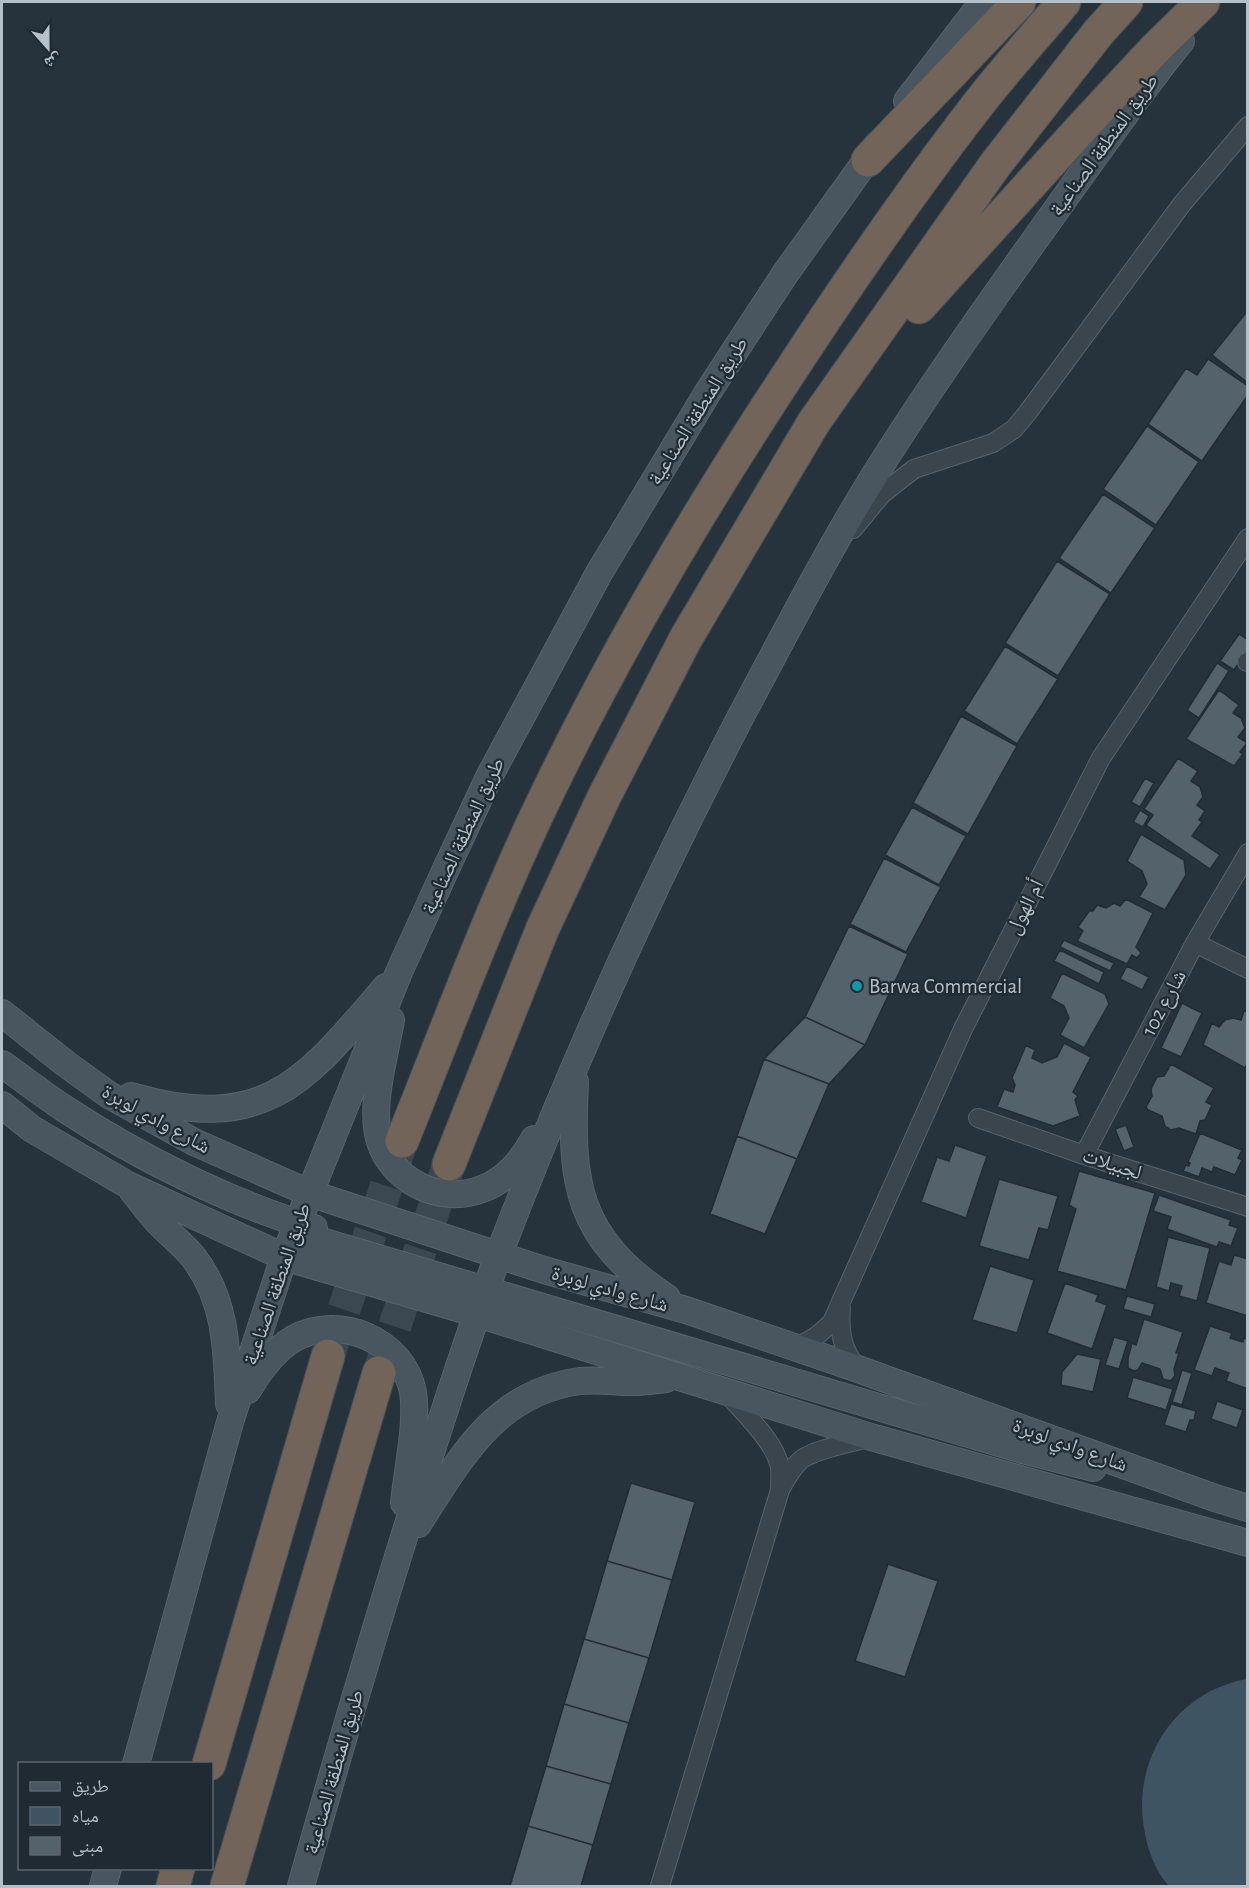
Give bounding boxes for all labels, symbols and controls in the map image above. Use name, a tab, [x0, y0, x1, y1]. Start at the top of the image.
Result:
north arrow	[18, 18, 78, 78]
text: ش	[42, 50, 64, 72]
street label: طريق المنطقة الصناعية	[1046, 70, 1164, 221]
street label: طريق المنطقة الصناعية	[644, 333, 754, 490]
street label: طريق المنطقة الصناعية	[418, 755, 510, 918]
street label: أم الهول	[1000, 875, 1050, 939]
street label: شارع 102	[1138, 967, 1192, 1040]
place label: Barwa Commercial	[869, 976, 1022, 997]
marker: Barwa Commercial	[850, 979, 864, 993]
street label: شارع وادي لوبرة	[96, 1081, 214, 1162]
street label: لجبيلات	[1079, 1145, 1144, 1184]
street label: طريق المنطقة الصناعية	[239, 1200, 316, 1368]
street label: شارع وادي لوبرة	[548, 1262, 671, 1321]
street label: شارع وادي لوبرة	[1008, 1415, 1130, 1480]
street label: طريق المنطقة الصناعية	[300, 1687, 369, 1857]
legend	[18, 1762, 213, 1870]
text: طريق	[72, 1778, 109, 1797]
text: مياه	[72, 1808, 99, 1826]
text: مبنى	[72, 1838, 103, 1857]

